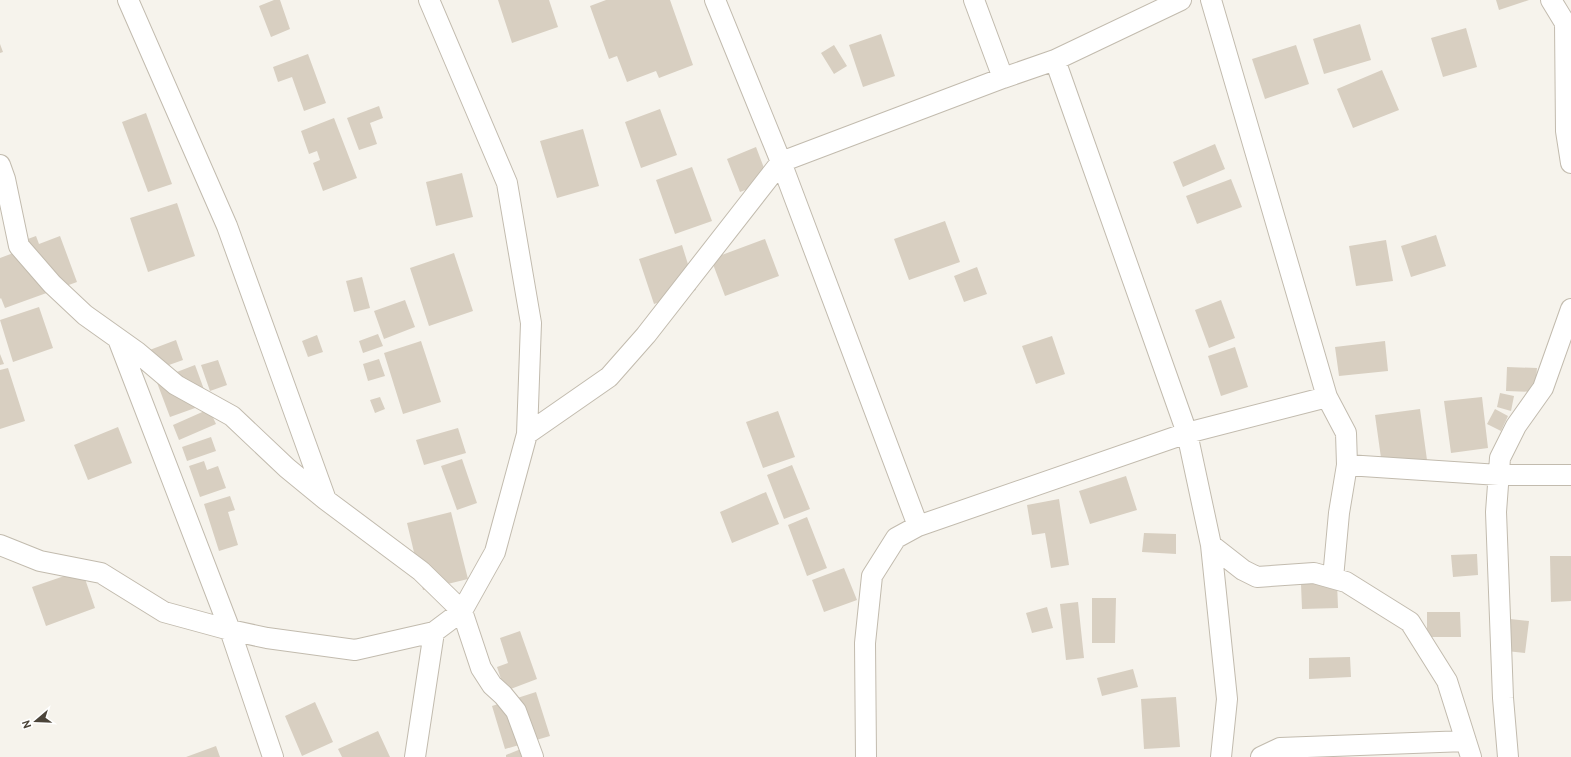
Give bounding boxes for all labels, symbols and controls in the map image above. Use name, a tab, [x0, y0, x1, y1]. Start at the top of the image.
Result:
north arrow	[16, 701, 56, 741]
text: N	[20, 718, 35, 730]

